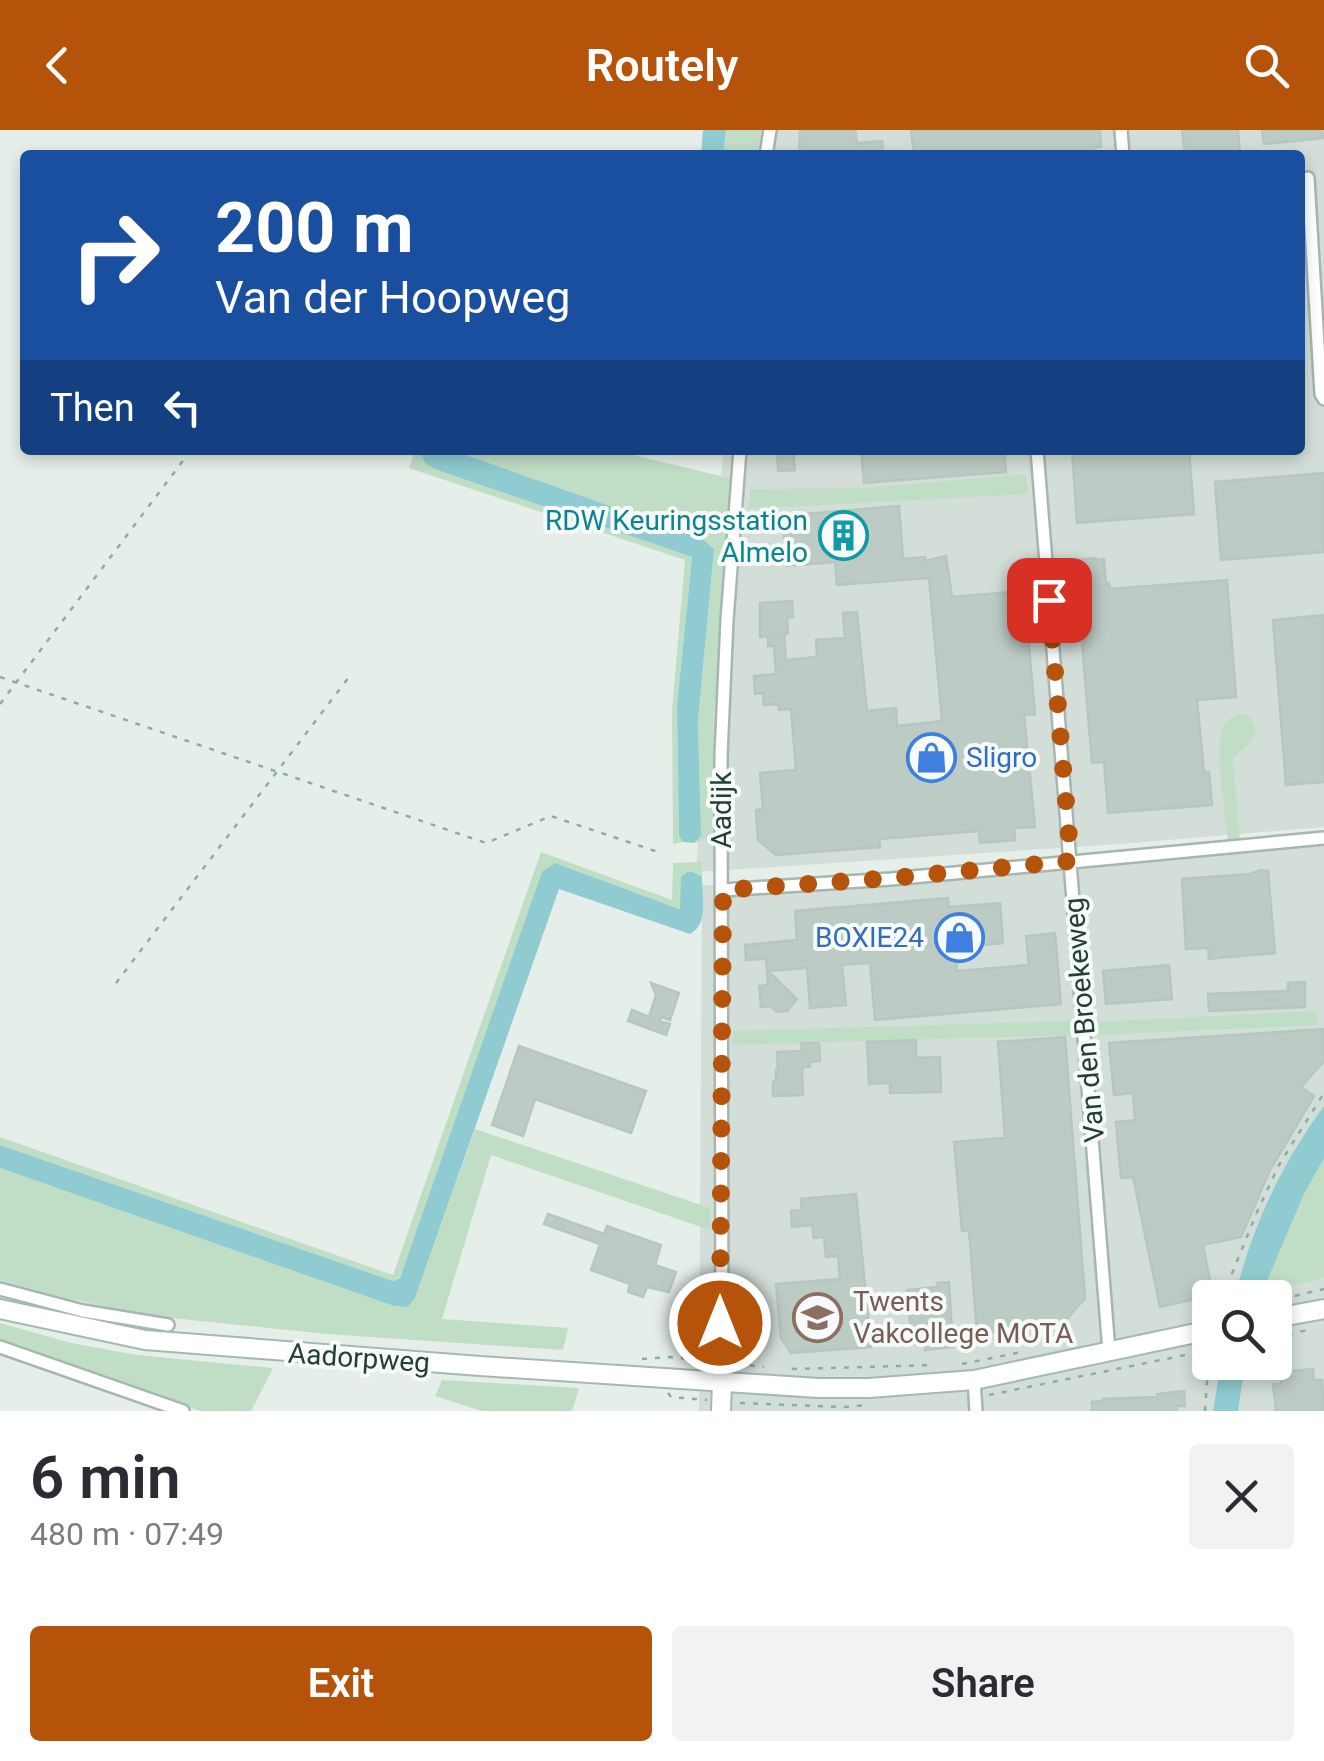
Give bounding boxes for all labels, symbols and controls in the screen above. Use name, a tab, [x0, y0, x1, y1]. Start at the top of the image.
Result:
icon: back	[30, 38, 85, 93]
icon: search	[1239, 38, 1294, 93]
text: Routely	[586, 39, 738, 92]
text: 200 m	[215, 187, 414, 269]
icon: right	[50, 190, 180, 320]
text: Van der Hoopweg	[215, 271, 570, 324]
icon: left	[155, 380, 210, 435]
text: Then	[50, 386, 135, 430]
place label: RDW Keuringsstation Almelo	[545, 504, 808, 569]
building icon: RDW Keuringsstation Almelo	[817, 510, 869, 562]
pin	[1007, 558, 1092, 643]
icon: arrive	[1022, 573, 1077, 628]
shop icon: Sligro	[905, 731, 957, 783]
place label: Sligro	[966, 741, 1037, 774]
street label: Aadijk	[705, 771, 738, 849]
street label: Van den Broekeweg	[1057, 896, 1111, 1144]
shop icon: BOXIE24	[933, 911, 985, 963]
place label: BOXIE24	[815, 921, 924, 954]
position arrow	[668, 1271, 772, 1375]
map controls	[1192, 1280, 1292, 1380]
button: search	[1192, 1280, 1292, 1380]
place label: Twents Vakcollege MOTA	[853, 1285, 1073, 1350]
school or university icon: Twents Vakcollege MOTA	[792, 1291, 844, 1343]
street label: Aadorpweg	[287, 1337, 431, 1379]
text: 6 min	[30, 1442, 180, 1513]
button: close	[1189, 1444, 1294, 1549]
text: 480 m · 07:49	[30, 1515, 224, 1553]
button: Exit	[30, 1626, 652, 1741]
button: Share	[672, 1626, 1294, 1741]

